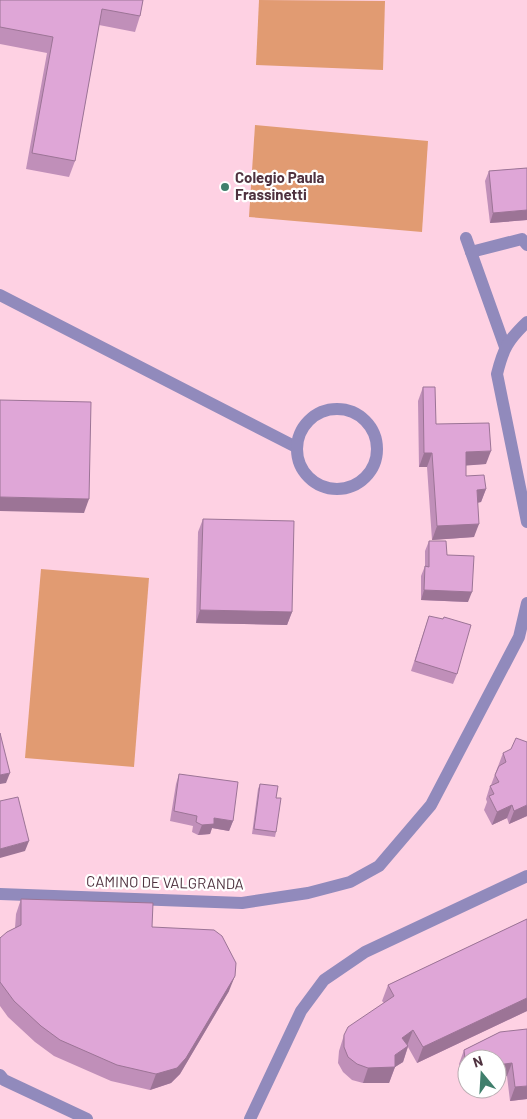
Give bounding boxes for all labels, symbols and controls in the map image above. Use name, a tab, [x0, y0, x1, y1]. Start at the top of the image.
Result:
place label: Colegio Paula Frassinetti	[235, 168, 324, 203]
marker: Colegio Paula Frassinetti	[219, 181, 231, 193]
street label: CAMINO DE VALGRANDA	[86, 872, 244, 892]
north arrow	[457, 1049, 507, 1099]
text: N	[471, 1052, 485, 1071]

